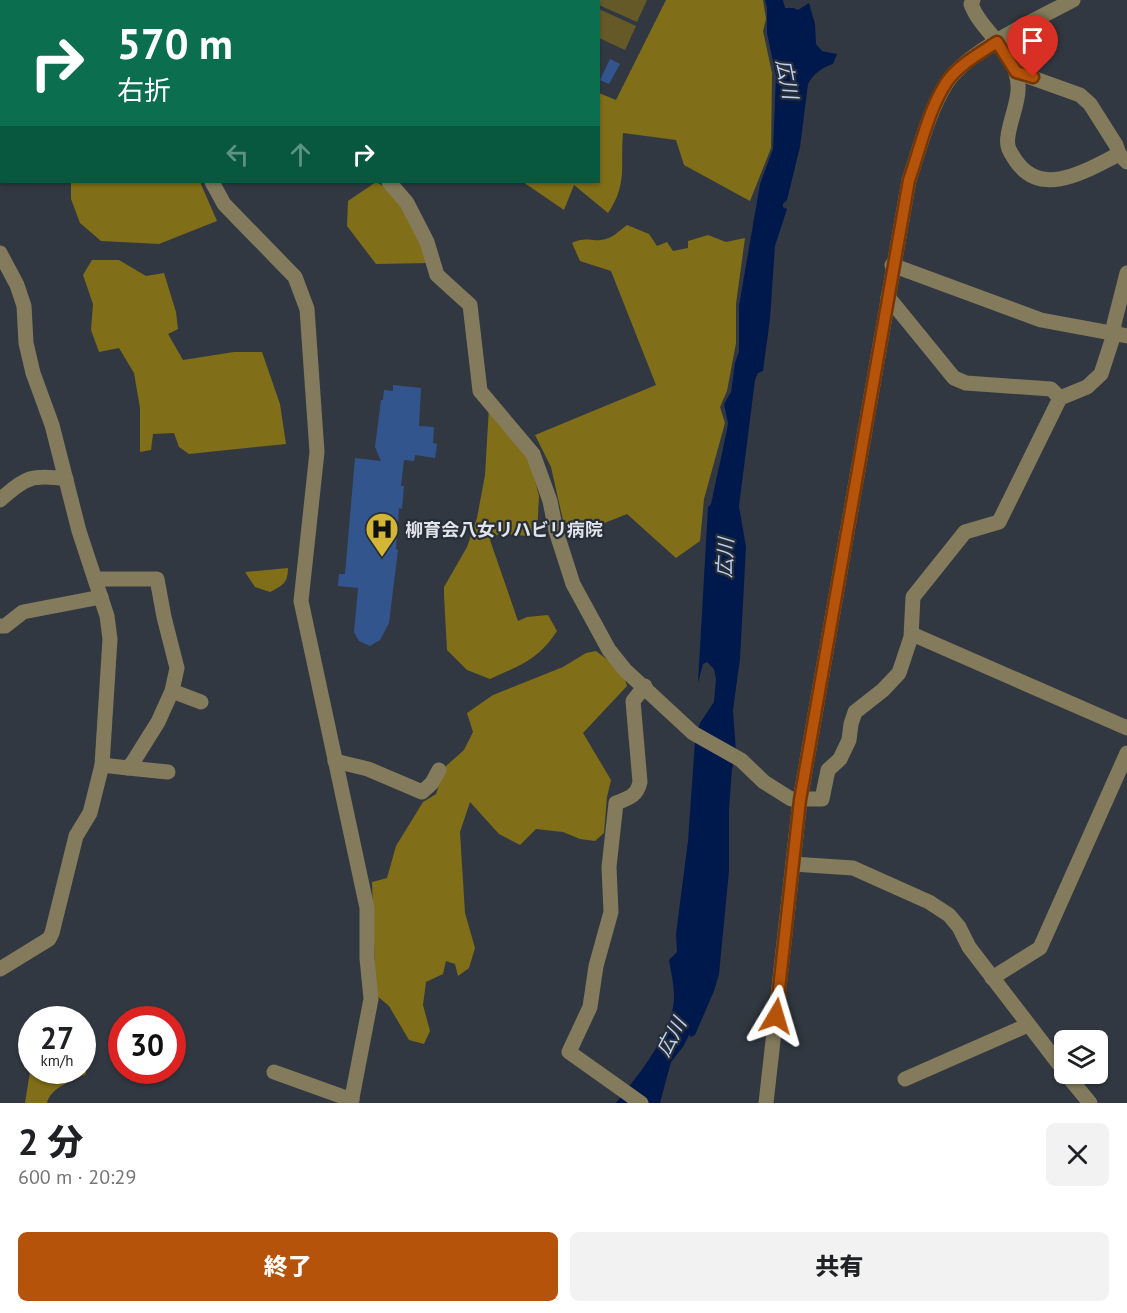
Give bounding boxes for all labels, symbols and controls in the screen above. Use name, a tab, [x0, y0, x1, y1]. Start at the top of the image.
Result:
pin	[1007, 15, 1058, 77]
text: 570 m	[117, 16, 233, 71]
icon: right	[18, 24, 96, 102]
icon: arrive	[1016, 24, 1049, 57]
water label: 広川	[770, 57, 804, 103]
text: 右折	[117, 73, 171, 107]
icon: left	[221, 138, 254, 171]
icon: ahead	[284, 138, 317, 171]
icon: right	[347, 138, 380, 171]
hospital icon: 柳育会八女リハビリ病院	[364, 511, 400, 558]
place label: 柳育会八女リハビリ病院	[405, 518, 603, 541]
water label: 広川	[711, 535, 739, 579]
position arrow	[744, 984, 808, 1048]
speed limit sign: 30	[108, 1006, 186, 1084]
water label: 広川	[650, 1011, 693, 1061]
text: 27	[40, 1018, 74, 1057]
map controls	[1054, 1030, 1108, 1084]
button: layers	[1054, 1030, 1108, 1084]
text: km/h	[41, 1051, 73, 1070]
text: 2 分	[18, 1118, 84, 1165]
button: close	[1046, 1123, 1109, 1186]
text: 600 m · 20:29	[18, 1164, 136, 1190]
button: 終了	[18, 1232, 558, 1301]
button: 共有	[570, 1232, 1109, 1301]

